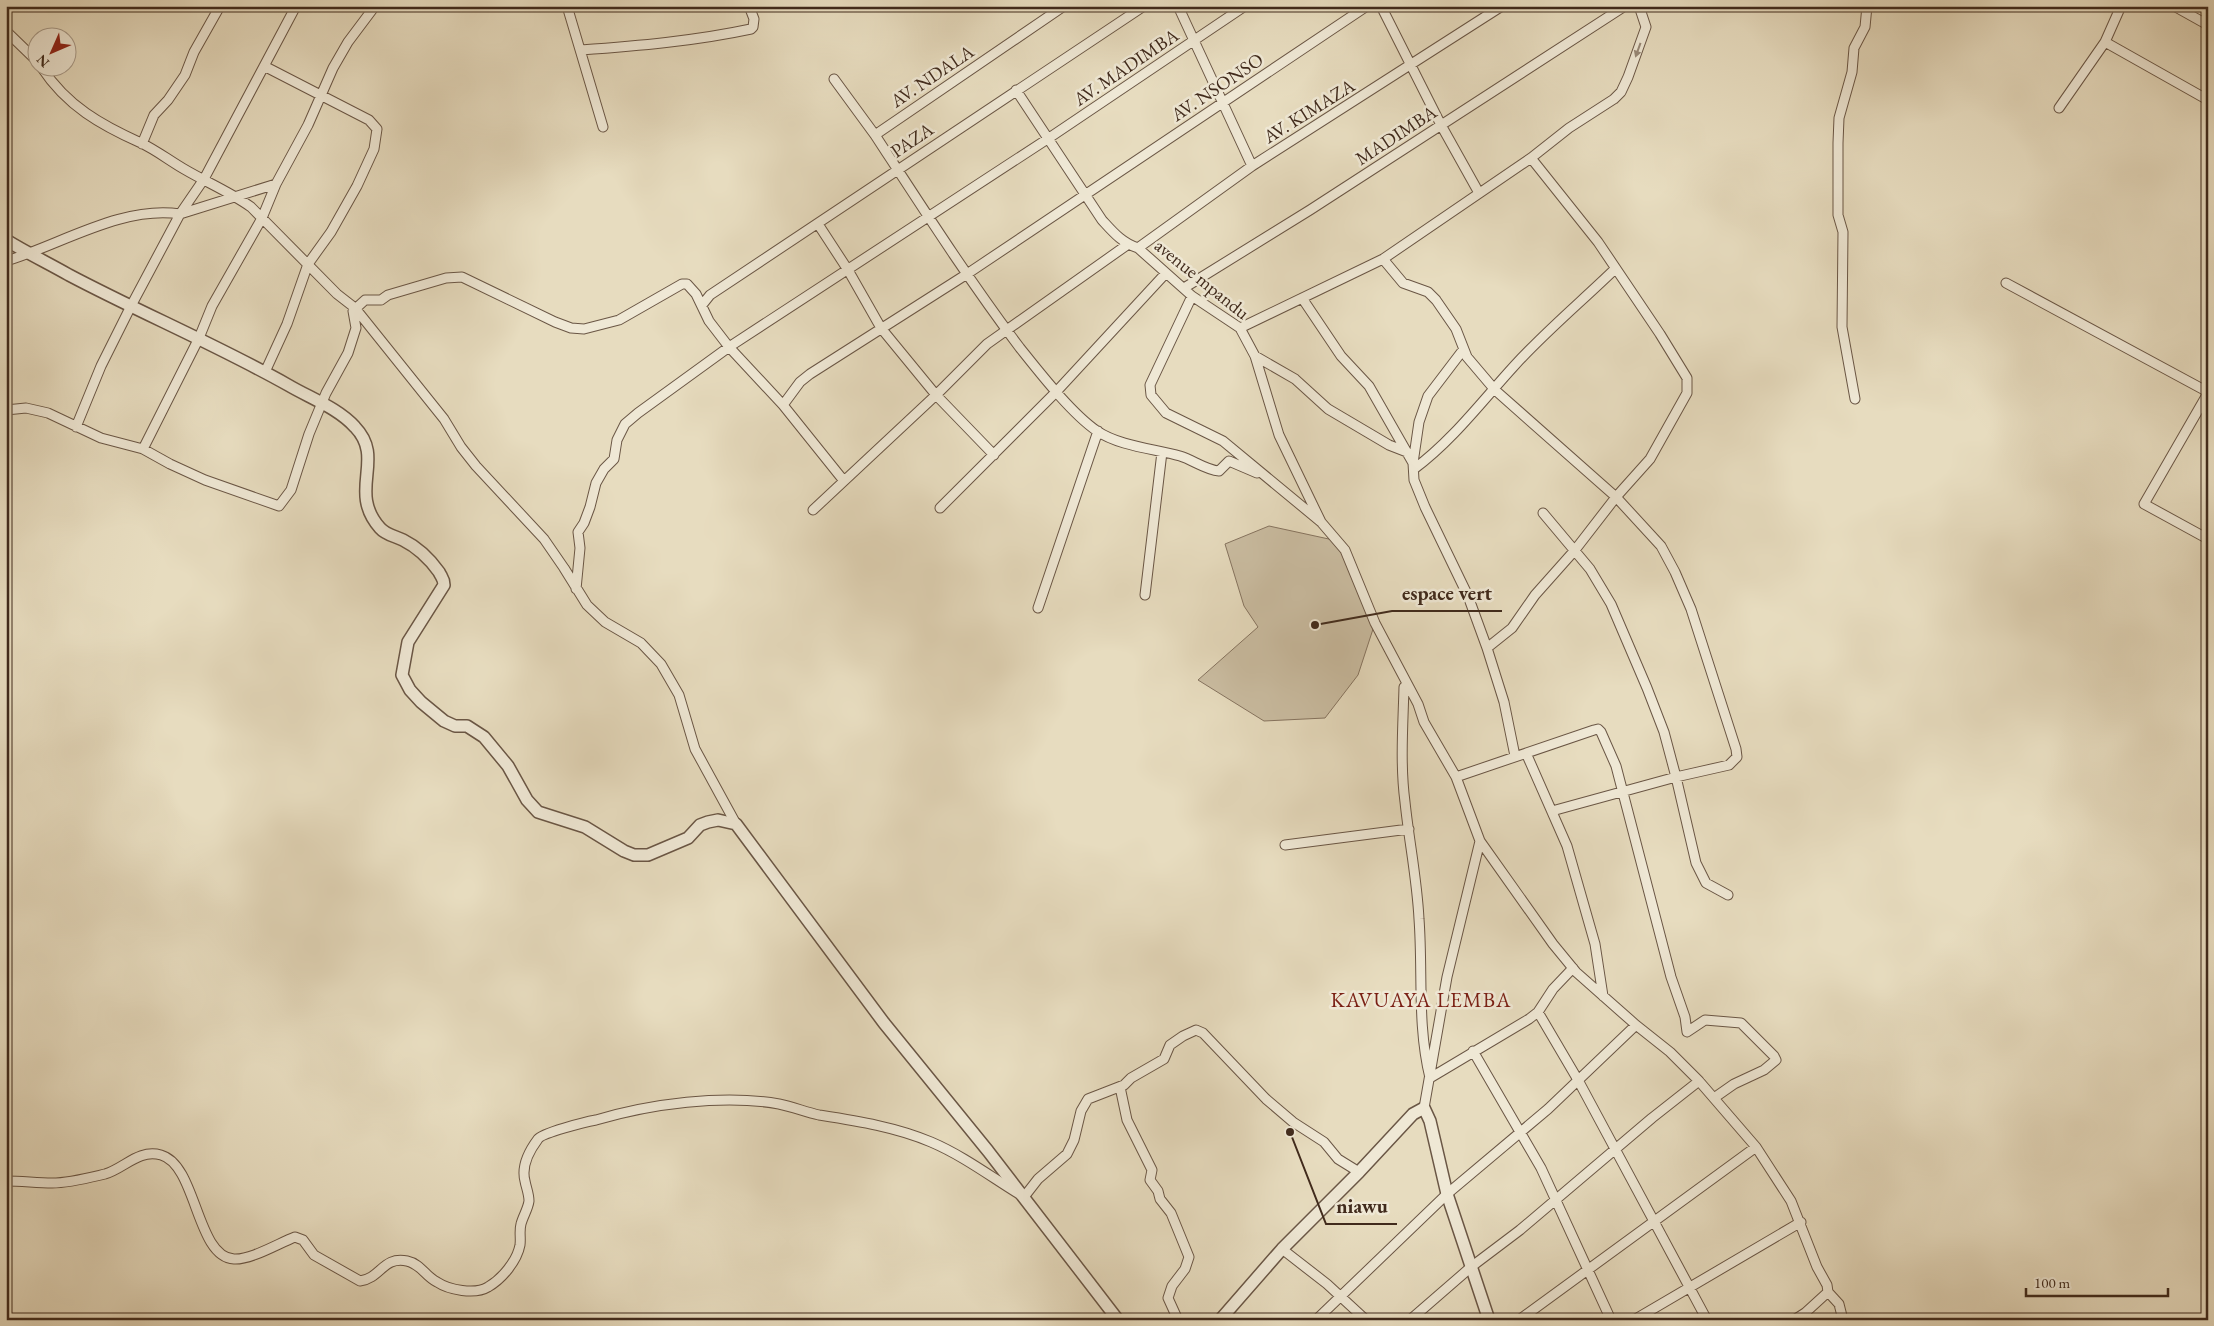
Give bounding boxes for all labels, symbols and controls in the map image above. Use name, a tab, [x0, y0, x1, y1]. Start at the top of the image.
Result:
street label: AV. MADIMBA	[1068, 22, 1184, 112]
north arrow	[28, 28, 78, 78]
street label: AV. NDALA	[884, 38, 979, 114]
one-way arrow	[1634, 42, 1642, 57]
street label: AV. NSONSO	[1165, 47, 1268, 128]
text: N	[32, 50, 53, 72]
street label: AV. KIMAZA	[1258, 72, 1360, 150]
street label: MADIMBA	[1350, 99, 1442, 171]
street label: PAZA	[886, 116, 939, 163]
street label: avenue mpandu	[1149, 233, 1255, 325]
callout: espace vert	[1392, 576, 1502, 611]
text: espace vert	[1402, 580, 1492, 606]
district label: KAVUAYA LEMBA	[1330, 986, 1512, 1013]
callout: niawu	[1326, 1189, 1397, 1224]
text: niawu	[1336, 1193, 1388, 1219]
scale bar	[2026, 1266, 2169, 1298]
text: 100 m	[2034, 1273, 2071, 1292]

